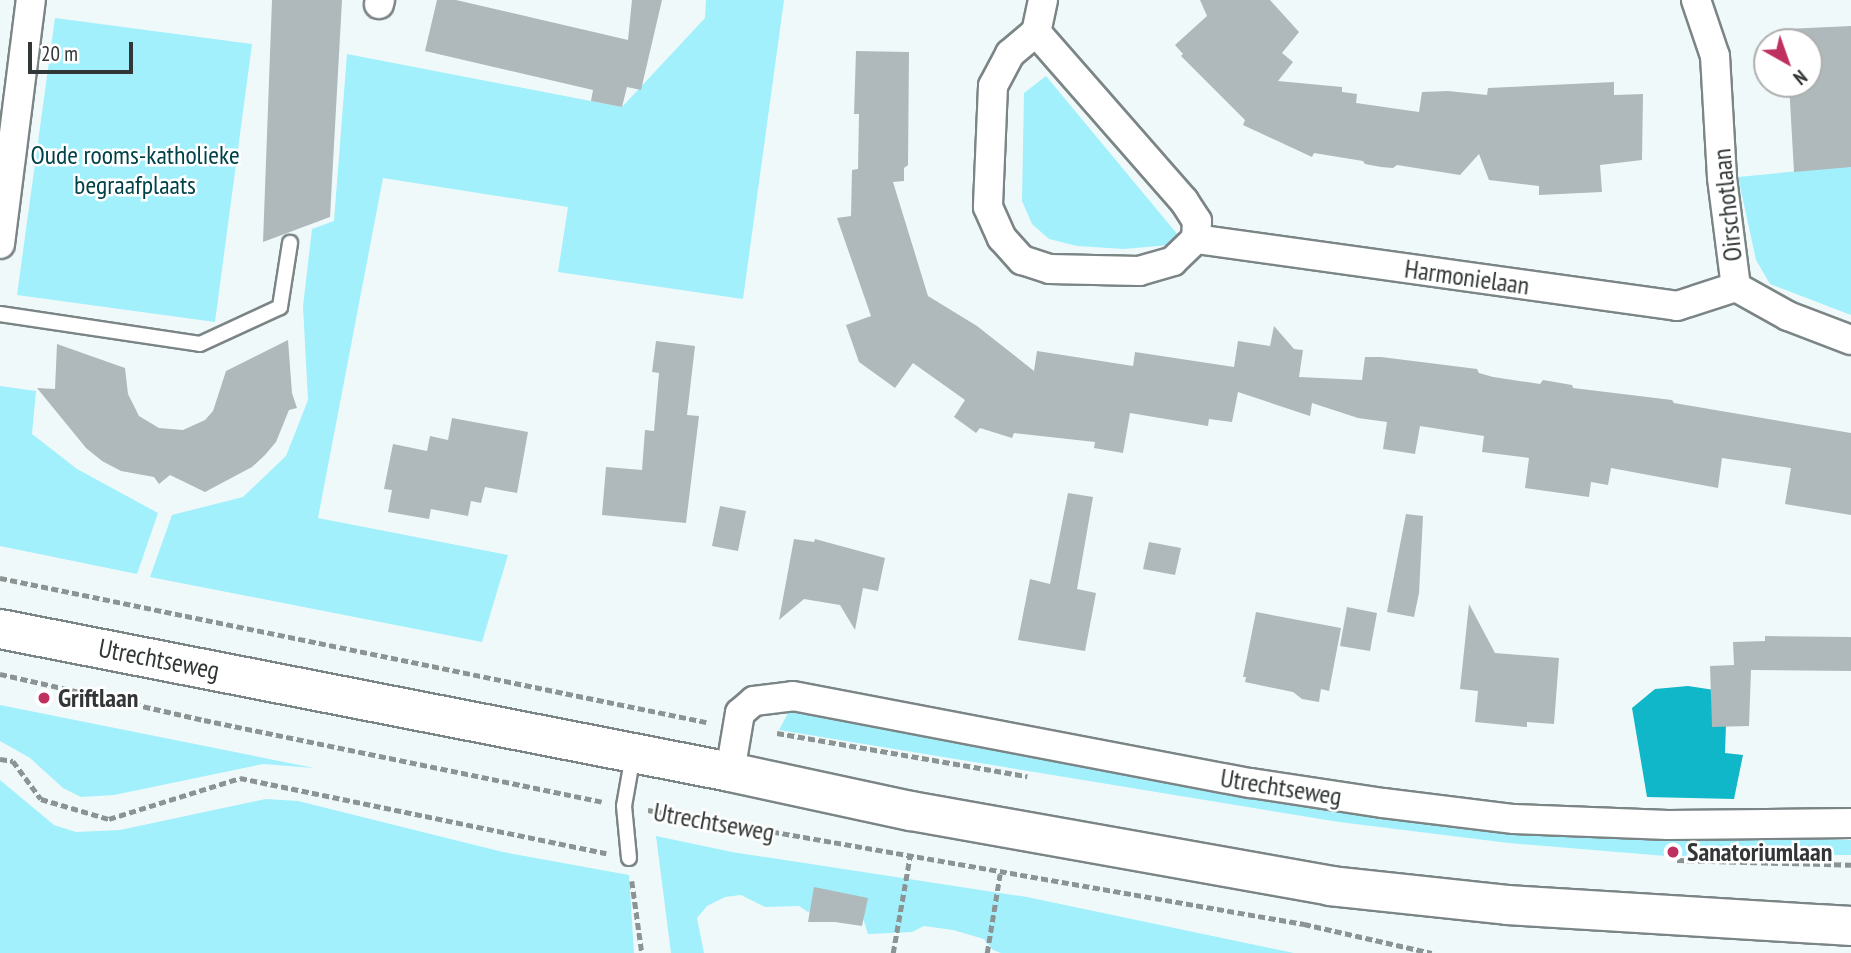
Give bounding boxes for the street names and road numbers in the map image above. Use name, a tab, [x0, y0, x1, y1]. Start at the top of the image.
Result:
street label: Oirschotlaan	[1706, 147, 1748, 263]
street label: Harmonielaan	[1403, 253, 1531, 301]
street label: Utrechtseweg	[96, 632, 222, 686]
street label: Utrechtseweg	[1218, 762, 1344, 812]
street label: Utrechtseweg	[651, 796, 777, 848]

